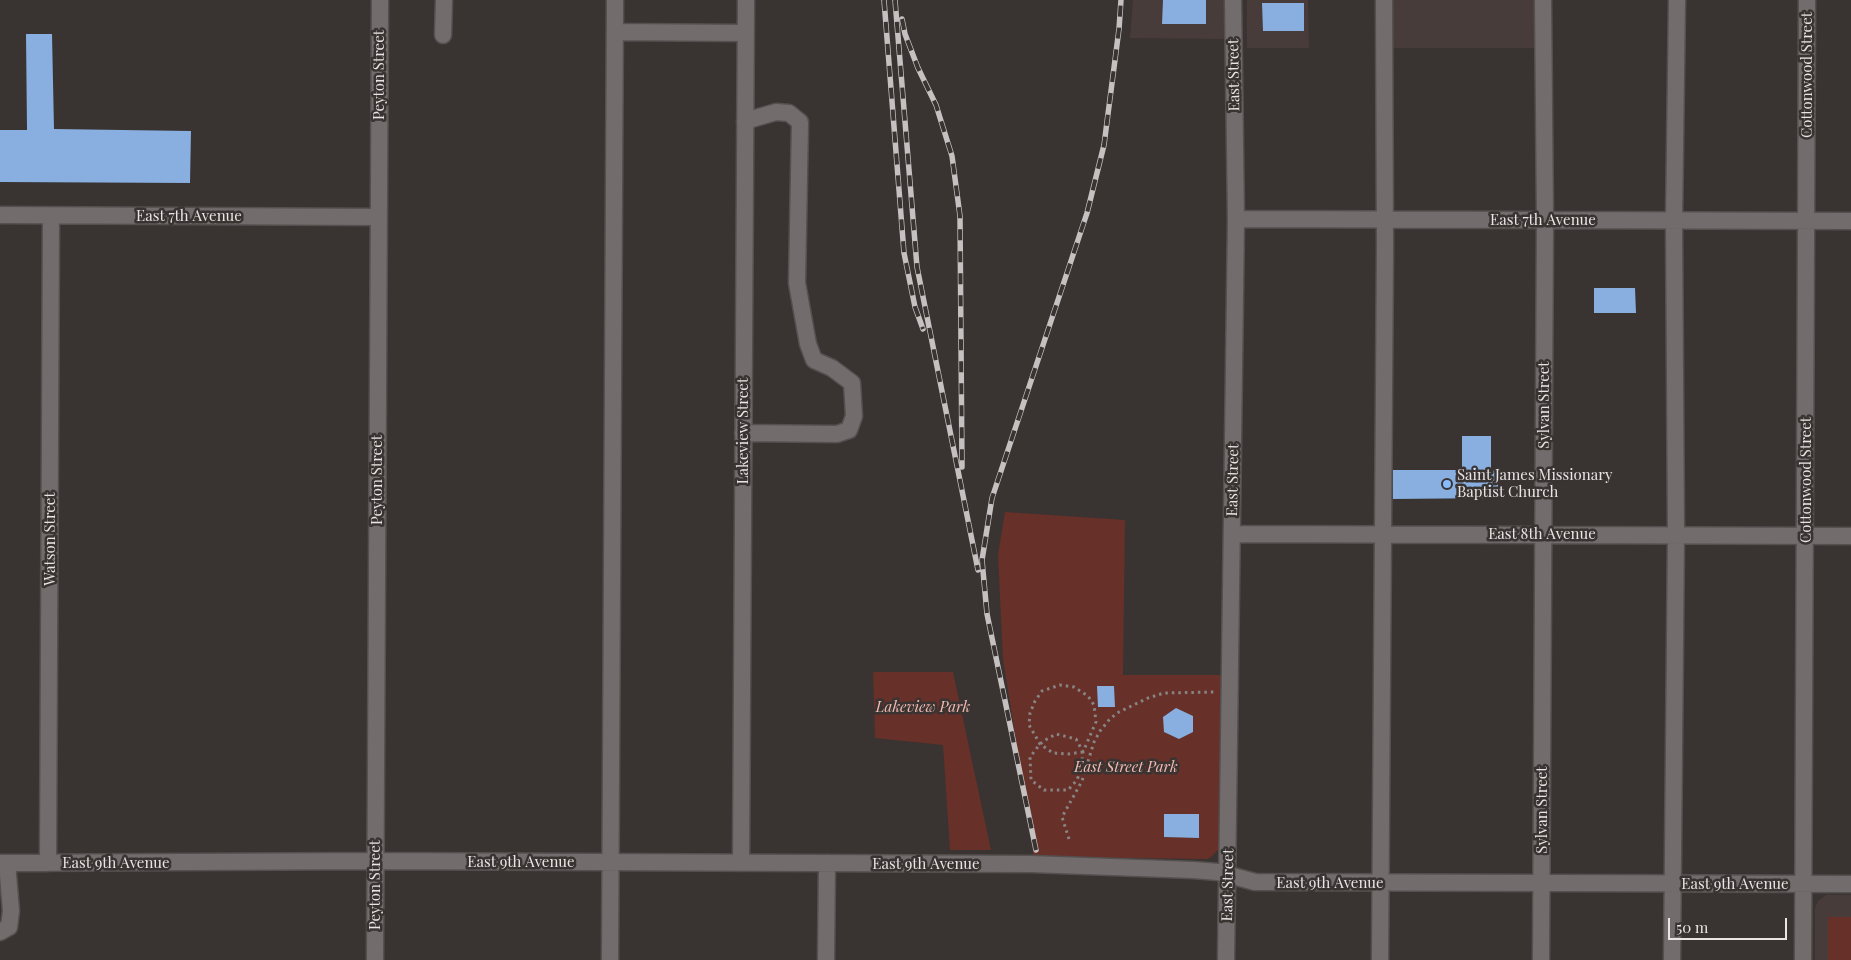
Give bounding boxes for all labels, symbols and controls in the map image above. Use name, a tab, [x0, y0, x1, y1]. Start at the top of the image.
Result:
street label: Cottonwood Street	[1798, 12, 1816, 138]
street label: Peyton Street	[370, 30, 388, 120]
street label: East Street	[1224, 39, 1244, 111]
street label: East 7th Avenue	[136, 207, 242, 225]
street label: East 7th Avenue	[1490, 211, 1596, 229]
street label: Sylvan Street	[1535, 361, 1553, 449]
street label: Lakeview Street	[734, 378, 752, 484]
street label: Cottonwood Street	[1797, 417, 1815, 543]
street label: Peyton Street	[368, 435, 386, 525]
street label: East Street	[1223, 444, 1243, 516]
place label: Saint James Missionary Baptist Church	[1457, 466, 1612, 501]
marker: Saint James Missionary Baptist Church	[1441, 478, 1453, 490]
street label: Watson Street	[41, 492, 59, 586]
street label: East 8th Avenue	[1488, 525, 1596, 543]
park label: Lakeview Park	[876, 698, 970, 716]
park label: East Street Park	[1074, 758, 1178, 776]
street label: Sylvan Street	[1533, 766, 1551, 854]
street label: Peyton Street	[366, 840, 384, 930]
street label: East Street	[1218, 849, 1238, 921]
street label: East 9th Avenue	[467, 853, 575, 871]
street label: East 9th Avenue	[62, 854, 170, 872]
street label: East 9th Avenue	[872, 855, 980, 873]
street label: East 9th Avenue	[1276, 874, 1384, 892]
street label: East 9th Avenue	[1681, 875, 1789, 893]
scale bar	[1671, 908, 1790, 940]
text: 50 m	[1676, 917, 1708, 937]

